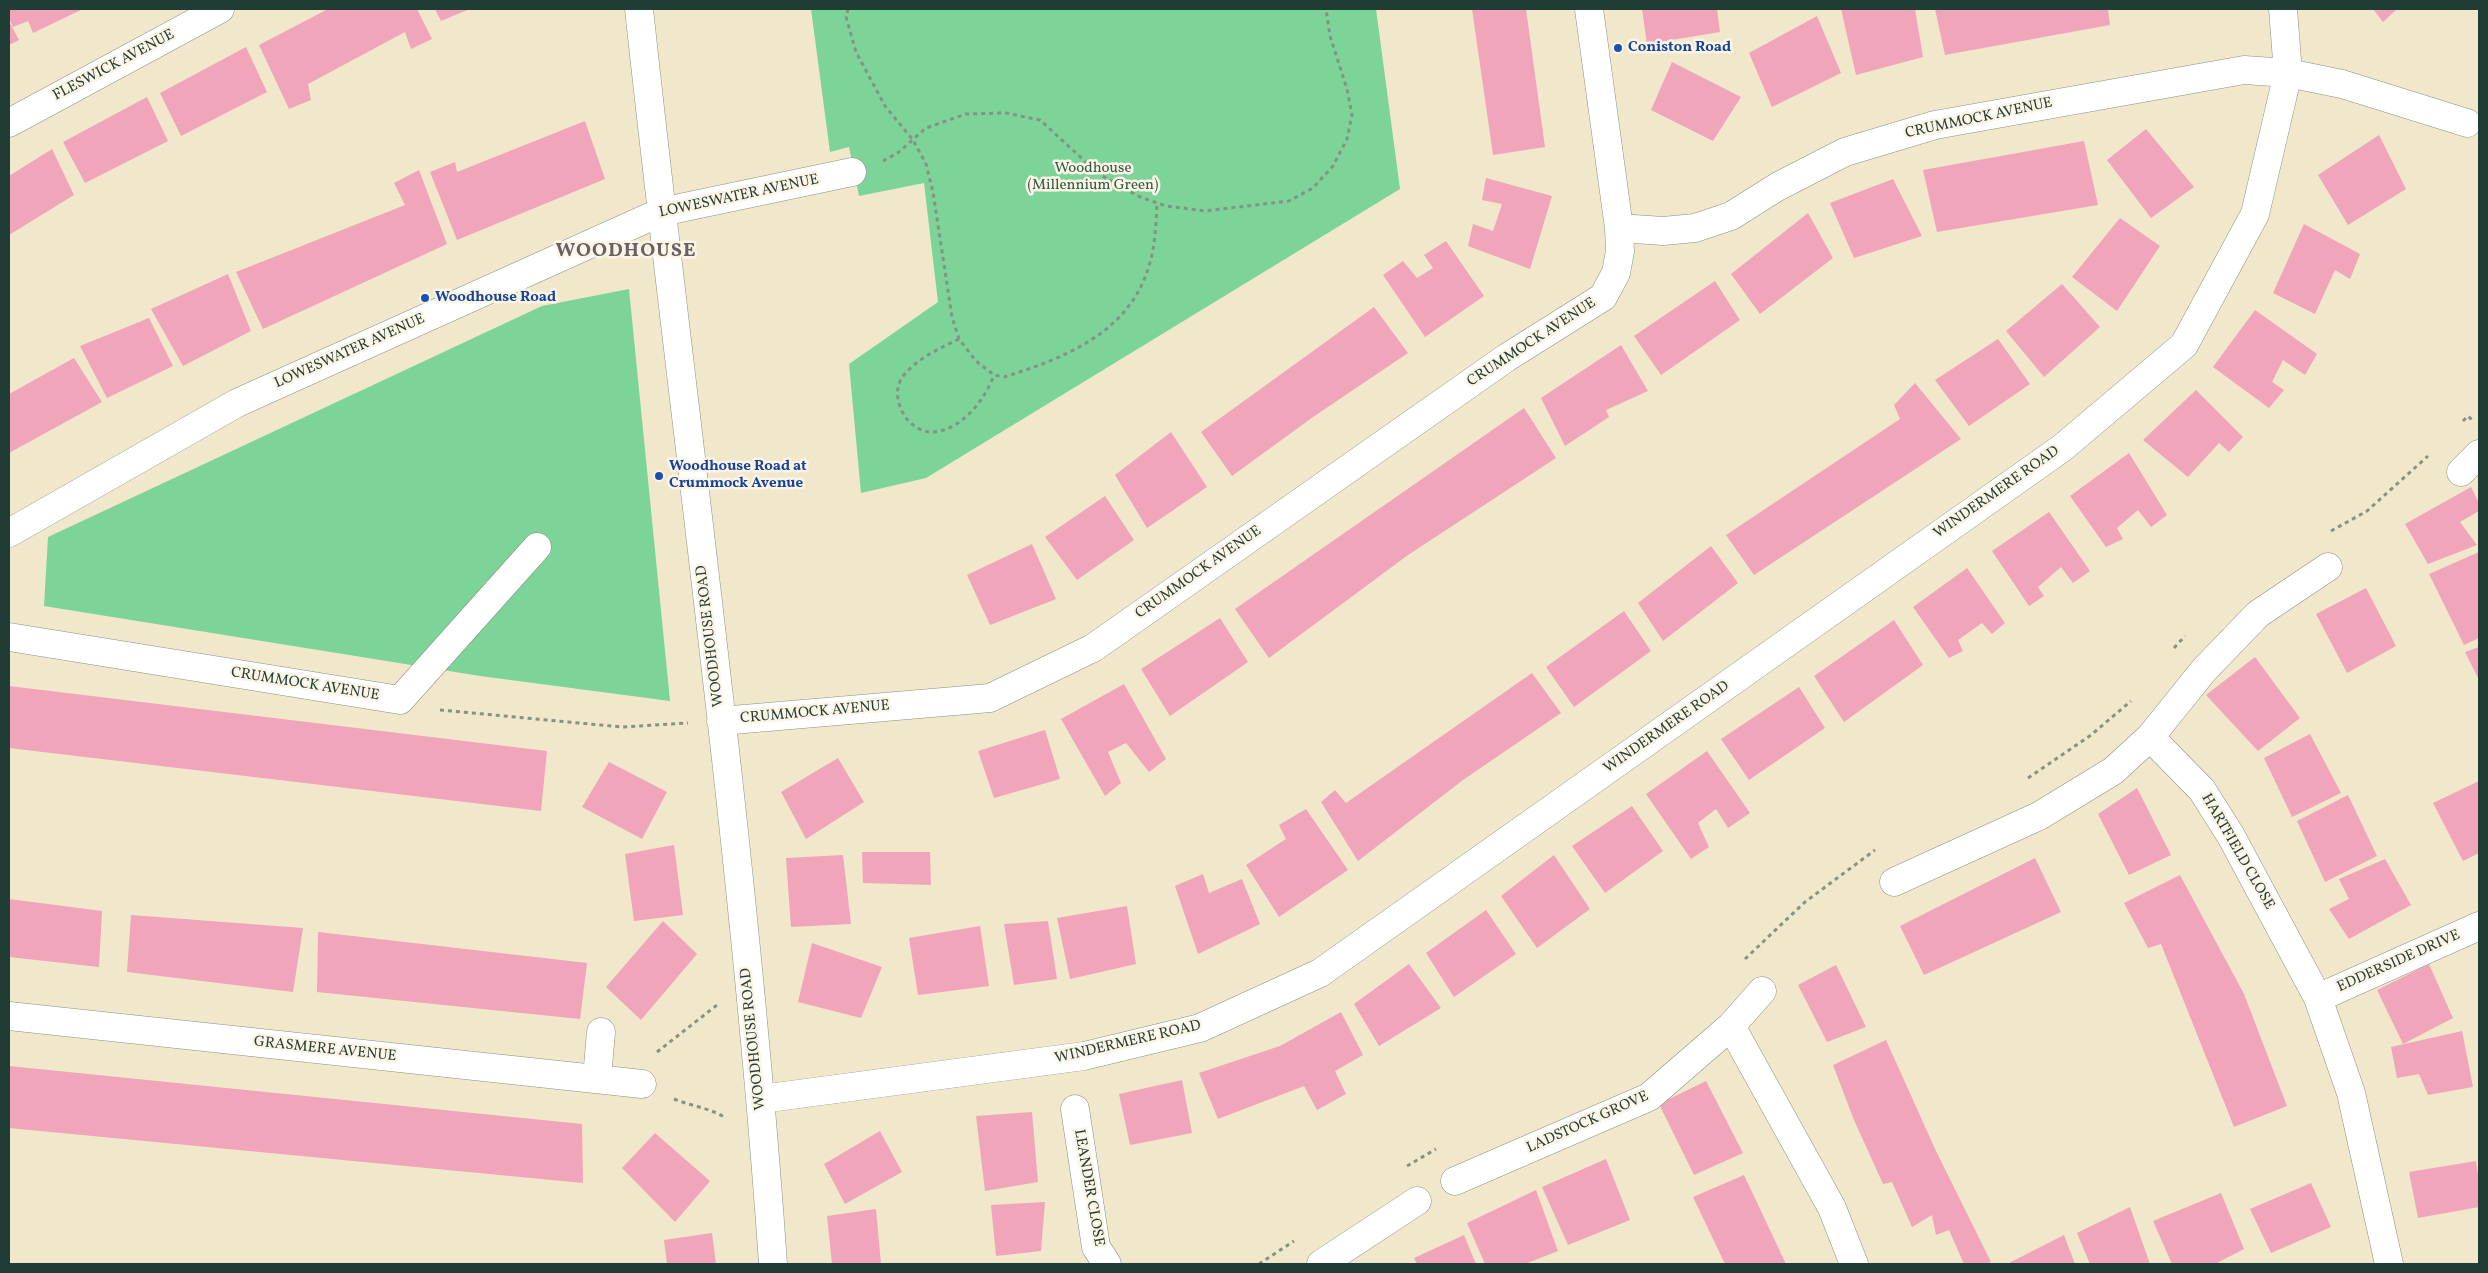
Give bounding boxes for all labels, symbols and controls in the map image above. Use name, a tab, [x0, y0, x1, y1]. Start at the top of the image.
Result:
street label: FLESWICK AVENUE	[50, 26, 178, 106]
place label: Coniston Road	[1628, 39, 1731, 57]
marker: Coniston Road	[1612, 42, 1624, 54]
street label: CRUMMOCK AVENUE	[1904, 95, 2054, 143]
park label: Woodhouse (Millennium Green)	[1028, 160, 1158, 195]
street label: LOWESWATER AVENUE	[658, 171, 820, 223]
district label: WOODHOUSE	[554, 240, 698, 264]
place label: Woodhouse Road	[435, 289, 556, 307]
marker: Woodhouse Road	[419, 292, 431, 304]
street label: CRUMMOCK AVENUE	[1464, 295, 1600, 391]
street label: LOWESWATER AVENUE	[272, 311, 428, 393]
street label: WINDERMERE ROAD	[1931, 443, 2063, 543]
place label: Woodhouse Road at Crummock Avenue	[669, 458, 807, 493]
marker: Woodhouse Road at Crummock Avenue	[653, 470, 665, 482]
street label: CRUMMOCK AVENUE	[1132, 523, 1266, 623]
street label: WOODHOUSE ROAD	[693, 564, 729, 708]
street label: CRUMMOCK AVENUE	[230, 664, 380, 706]
street label: WINDERMERE ROAD	[1601, 678, 1733, 778]
street label: CRUMMOCK AVENUE	[740, 698, 890, 728]
street label: HARTFIELD CLOSE	[2196, 791, 2278, 913]
street label: EDDERSIDE DRIVE	[2335, 927, 2463, 997]
street label: WOODHOUSE ROAD	[738, 967, 770, 1111]
street label: WINDERMERE ROAD	[1053, 1017, 1203, 1069]
street label: GRASMERE AVENUE	[253, 1034, 397, 1066]
street label: LADSTOCK GROVE	[1524, 1088, 1652, 1158]
street label: LEANDER CLOSE	[1069, 1128, 1107, 1248]

